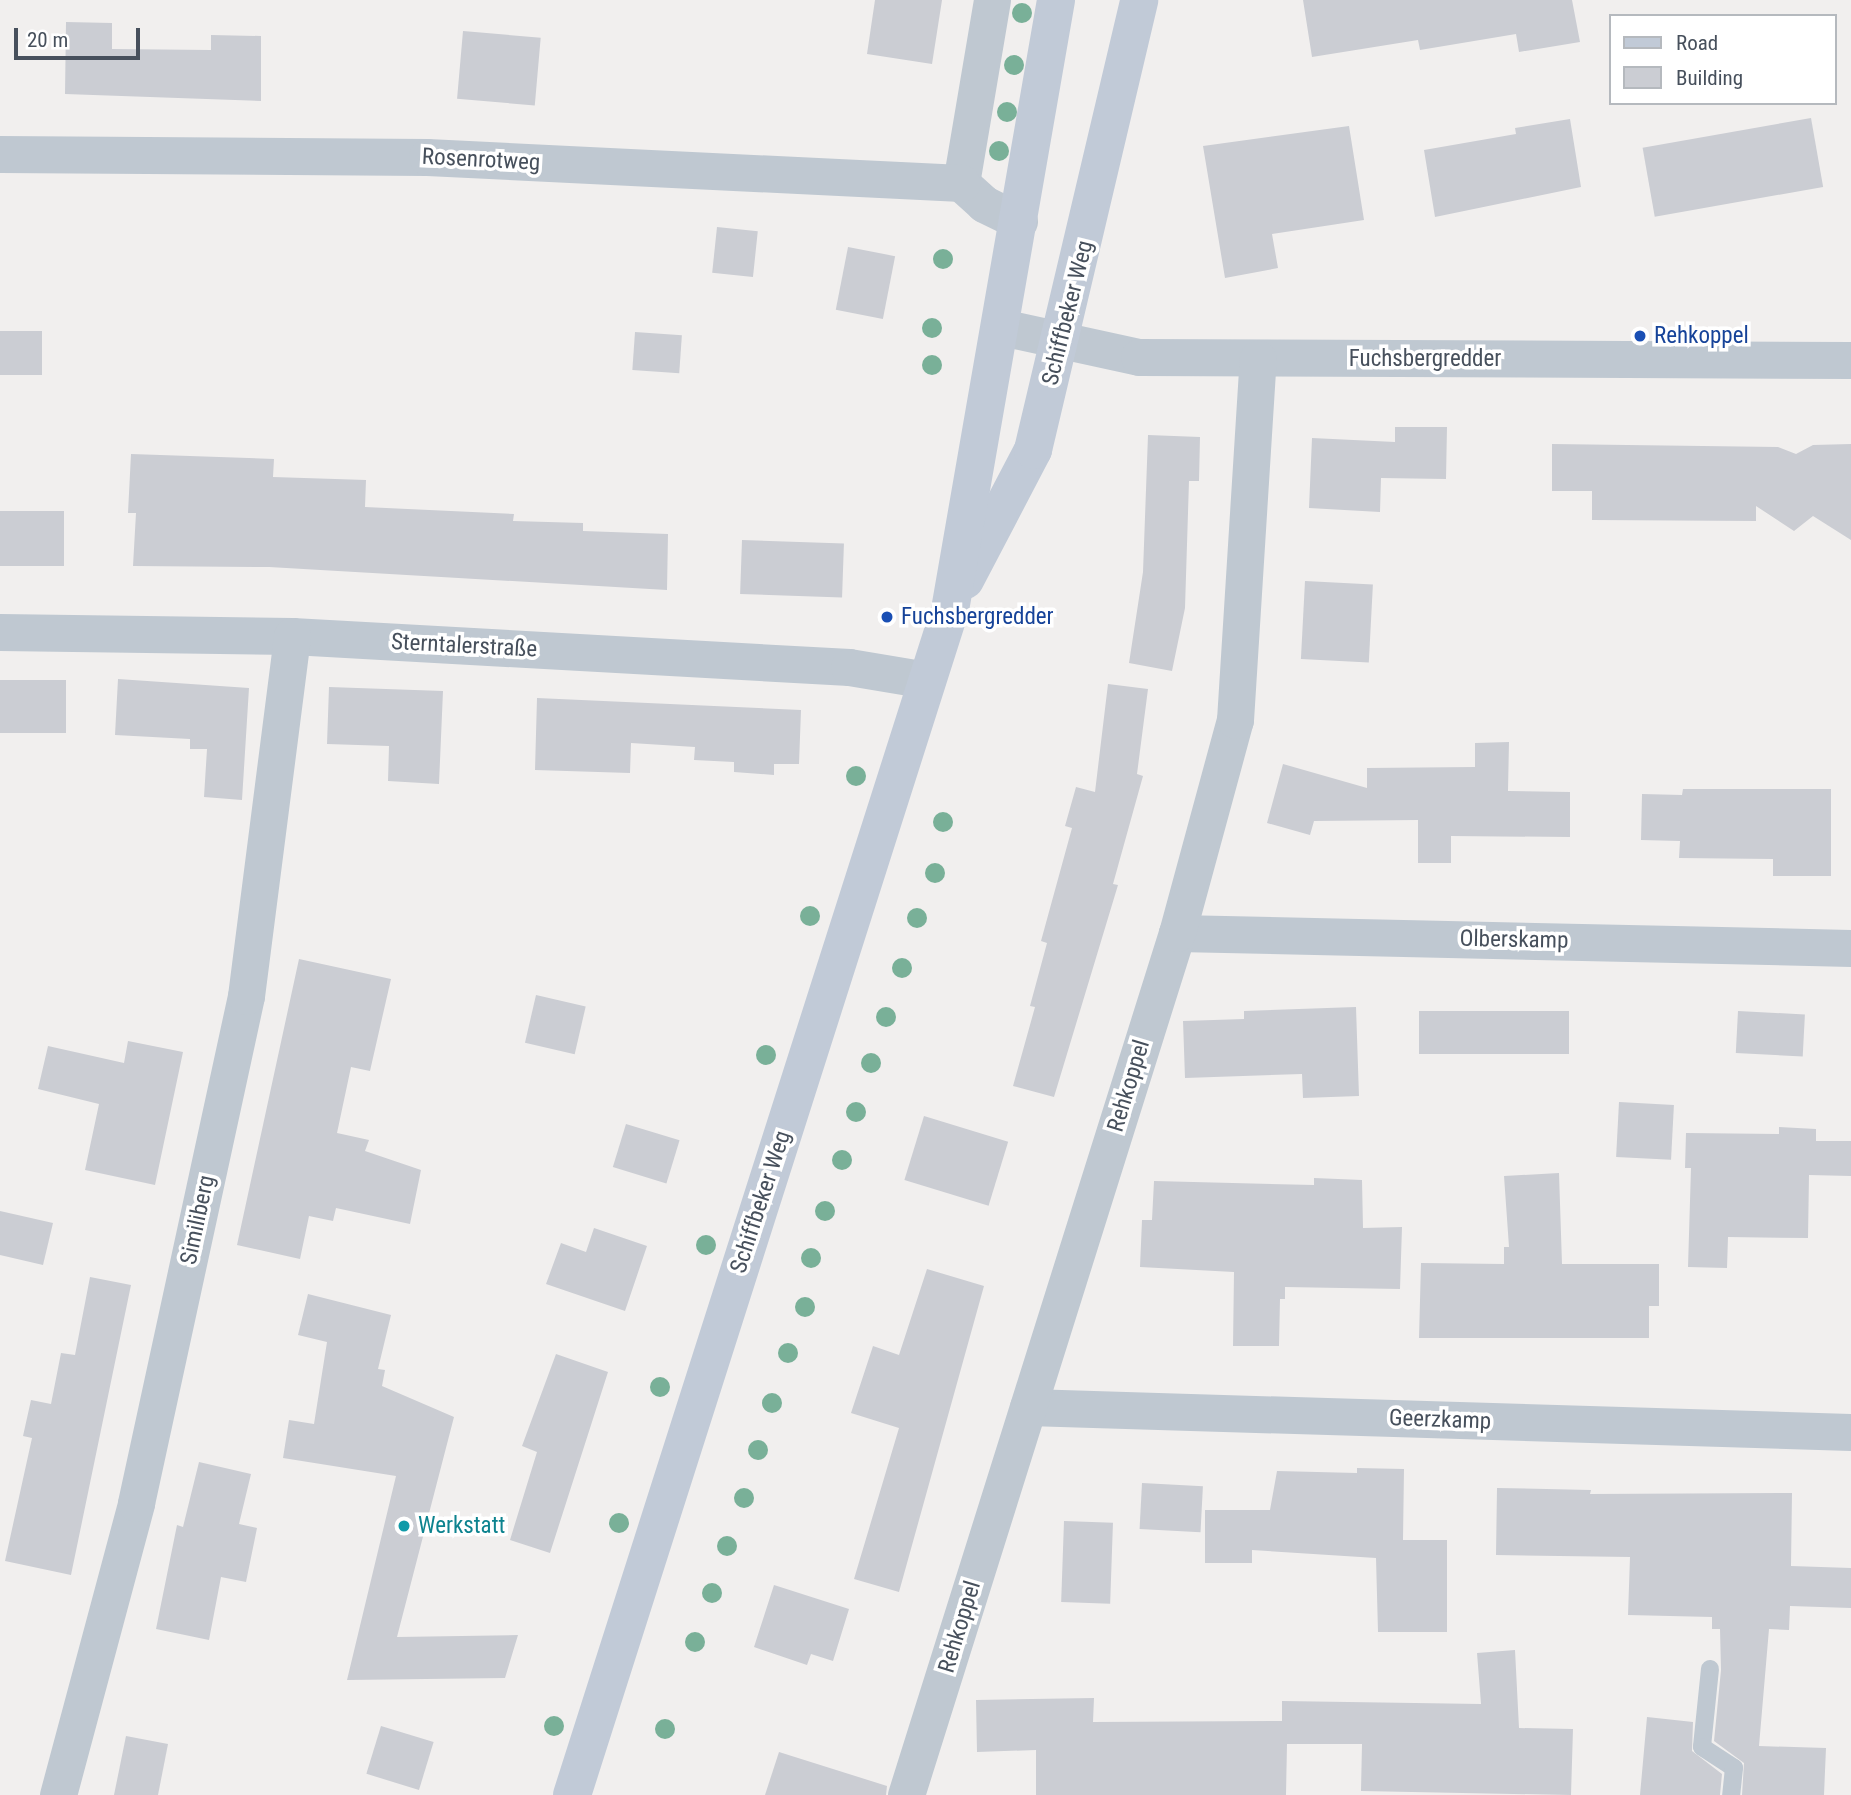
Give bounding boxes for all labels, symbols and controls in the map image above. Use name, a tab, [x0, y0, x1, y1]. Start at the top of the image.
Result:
scale bar	[18, 14, 144, 58]
legend	[1610, 14, 1837, 105]
text: 20 m	[27, 28, 68, 52]
text: Road	[1676, 31, 1718, 55]
text: Building	[1676, 66, 1743, 90]
street label: Rosenrotweg	[421, 143, 541, 177]
street label: Schiffbeker Weg	[1037, 238, 1099, 388]
place label: Rehkoppel	[1654, 322, 1749, 350]
marker: Rehkoppel	[1632, 328, 1648, 344]
street label: Fuchsbergredder	[1349, 345, 1501, 373]
place label: Fuchsbergredder	[901, 603, 1054, 631]
marker: Fuchsbergredder	[879, 609, 895, 625]
street label: Sterntalerstraße	[390, 628, 538, 664]
street label: Olberskamp	[1459, 925, 1569, 955]
street label: Rehkoppel	[1102, 1037, 1156, 1135]
street label: Schiffbeker Weg	[725, 1127, 797, 1277]
street label: Similiberg	[175, 1173, 221, 1267]
street label: Geerzkamp	[1388, 1404, 1492, 1436]
place label: Werkstatt	[418, 1512, 505, 1540]
marker: Werkstatt	[396, 1518, 412, 1534]
street label: Rehkoppel	[933, 1578, 987, 1676]

